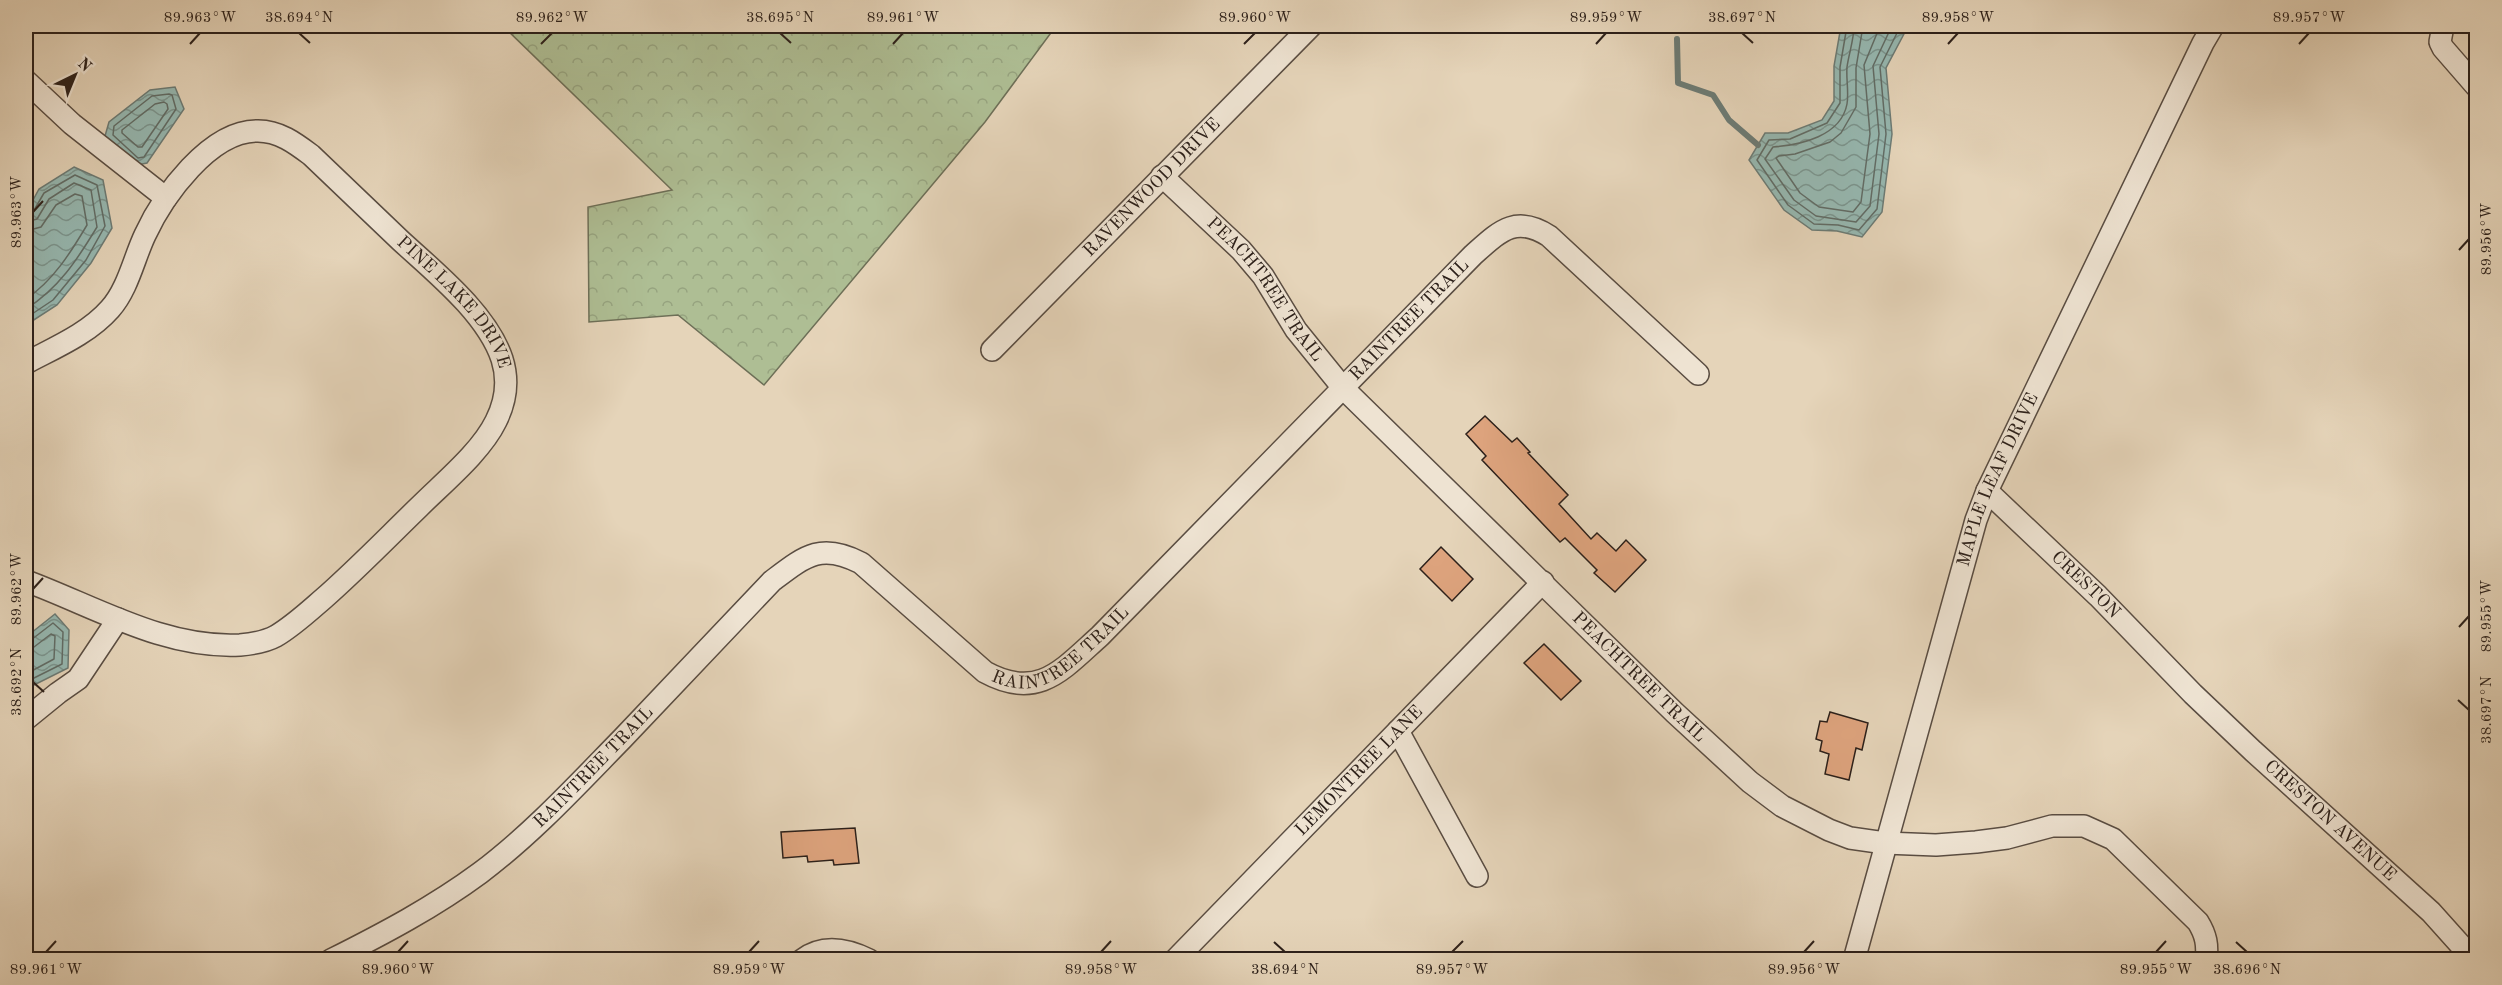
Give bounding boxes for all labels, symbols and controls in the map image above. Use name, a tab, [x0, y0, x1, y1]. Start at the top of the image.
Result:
text: 89.963°W	[164, 11, 236, 26]
text: 38.694°N	[265, 11, 333, 26]
text: 89.962°W	[516, 11, 588, 26]
text: 38.695°N	[746, 11, 814, 26]
text: 89.961°W	[867, 11, 939, 26]
text: 89.960°W	[1219, 11, 1291, 26]
text: 89.959°W	[1570, 11, 1642, 26]
text: 38.697°N	[1708, 11, 1776, 26]
text: 89.958°W	[1922, 11, 1994, 26]
text: 89.957°W	[2273, 11, 2345, 26]
north arrow	[45, 45, 105, 105]
text: N	[74, 55, 94, 76]
street label: RAVENWOOD DRIVE	[1080, 115, 1224, 260]
text: 89.963°W	[10, 176, 25, 248]
text: 89.956°W	[2480, 203, 2495, 275]
street label: PEACHTREE TRAIL	[1203, 214, 1327, 365]
street label: PINE LAKE DRIVE	[393, 233, 513, 370]
street label: RAINTREE TRAIL	[1346, 256, 1472, 384]
street label: MAPLE LEAF DRIVE	[1955, 390, 2042, 569]
street label: CRESTON	[2048, 548, 2123, 622]
text: 89.962°W	[10, 553, 25, 625]
text: 89.955°W	[2480, 580, 2495, 652]
street label: RAINTREE TRAIL	[989, 603, 1132, 693]
street label: PEACHTREE TRAIL	[1569, 609, 1709, 746]
text: 38.692°N	[10, 648, 25, 716]
text: 38.697°N	[2480, 676, 2495, 744]
street label: LEMONTREE LANE	[1292, 702, 1426, 839]
street label: RAINTREE TRAIL	[530, 703, 657, 831]
street label: CRESTON AVENUE	[2261, 757, 2399, 885]
text: 89.961°W	[10, 963, 82, 978]
text: 89.960°W	[362, 963, 434, 978]
text: 89.959°W	[713, 963, 785, 978]
text: 89.958°W	[1065, 963, 1137, 978]
text: 38.694°N	[1251, 963, 1319, 978]
text: 89.957°W	[1416, 963, 1488, 978]
text: 89.956°W	[1768, 963, 1840, 978]
text: 89.955°W	[2120, 963, 2192, 978]
text: 38.696°N	[2213, 963, 2281, 978]

